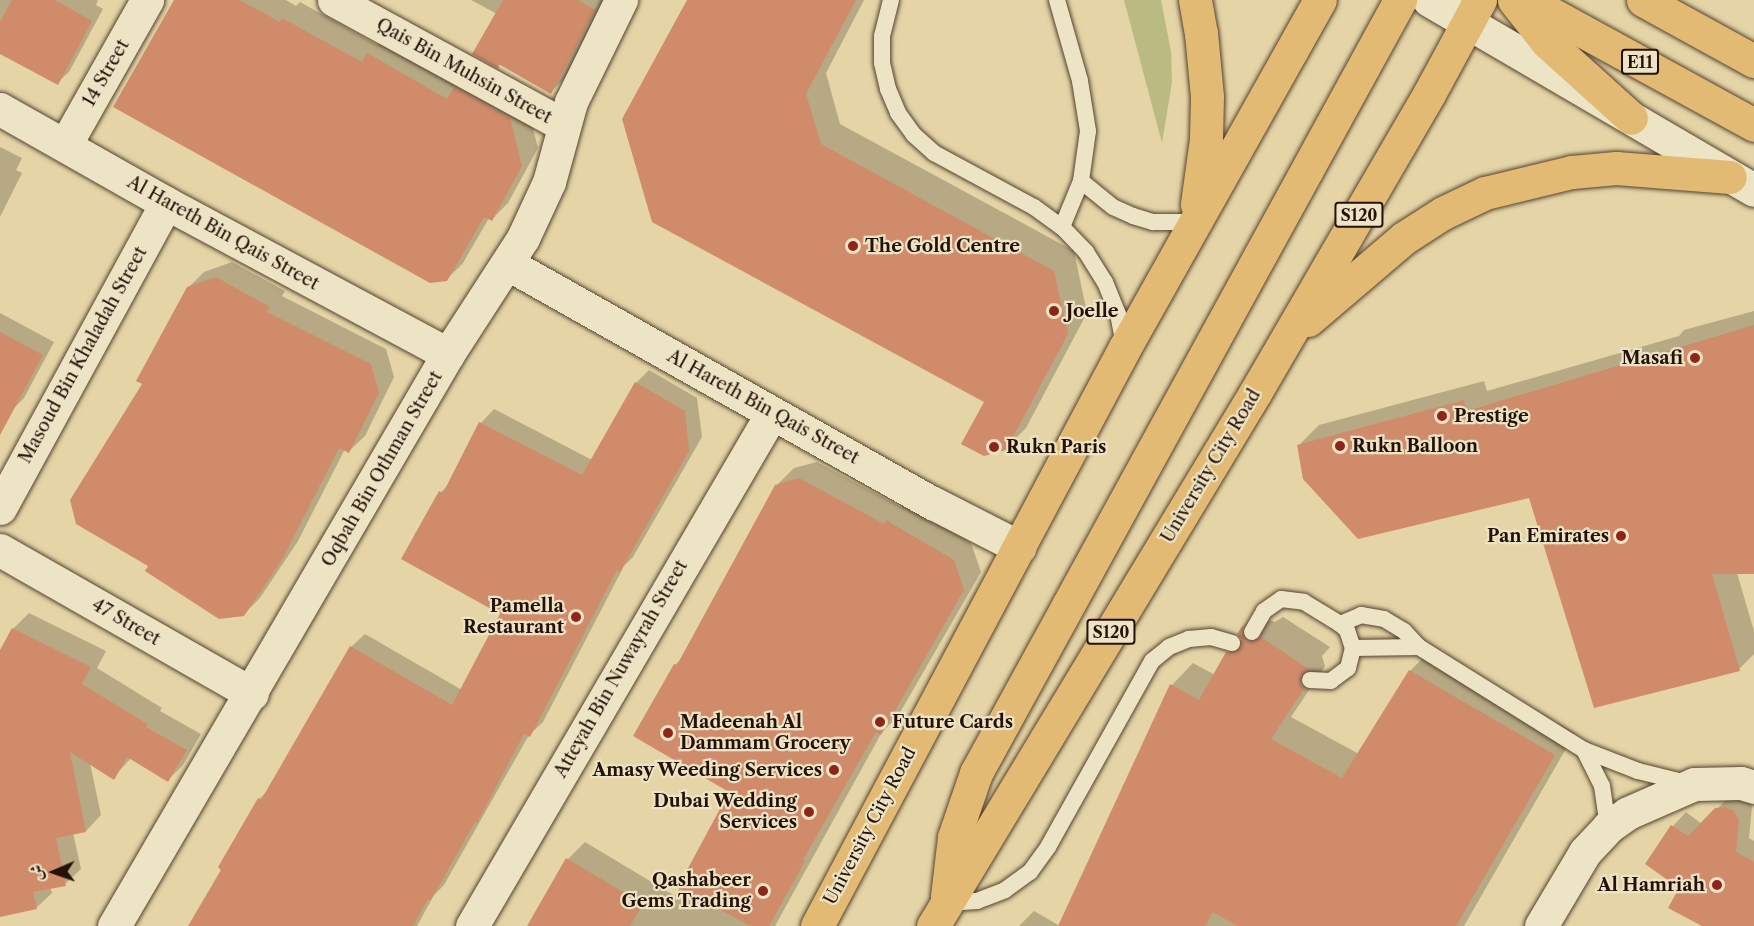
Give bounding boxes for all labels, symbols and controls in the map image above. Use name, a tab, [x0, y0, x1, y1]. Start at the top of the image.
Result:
street label: Qais Bin Muhsin Street	[372, 14, 556, 128]
street label: 14 Street	[78, 36, 134, 110]
road number: E11	[1620, 49, 1660, 75]
street label: Al Hareth Bin Qais Street	[123, 171, 323, 295]
road number: S120	[1334, 202, 1384, 228]
place label: The Gold Centre	[865, 235, 1020, 257]
marker: The Gold Centre	[846, 239, 860, 253]
street label: Masoud Bin Khaladah Street	[14, 243, 152, 467]
place label: Joelle	[1066, 300, 1119, 322]
marker: Joelle	[1047, 304, 1061, 318]
street label: Al Hareth Bin Qais Street	[663, 345, 863, 469]
place label: Masafi	[1622, 347, 1683, 369]
marker: Masafi	[1688, 351, 1702, 365]
street label: Oqbah Bin Othman Street	[317, 367, 447, 571]
street label: University City Road	[1156, 385, 1266, 547]
place label: Prestige	[1454, 405, 1529, 427]
marker: Prestige	[1435, 409, 1449, 423]
place label: Rukn Balloon	[1352, 435, 1478, 457]
place label: Rukn Paris	[1006, 436, 1106, 458]
marker: Rukn Balloon	[1333, 439, 1347, 453]
marker: Rukn Paris	[987, 440, 1001, 454]
place label: Pan Emirates	[1487, 525, 1609, 547]
marker: Pan Emirates	[1614, 529, 1628, 543]
street label: Atteyah Bin Nuwayrah Street	[550, 556, 692, 782]
street label: 47 Street	[88, 594, 164, 650]
place label: Pamella Restaurant	[463, 596, 564, 638]
marker: Pamella Restaurant	[569, 610, 583, 624]
road number: S120	[1086, 619, 1136, 645]
place label: Future Cards	[892, 711, 1013, 733]
place label: Madeenah Al Dammam Grocery	[680, 712, 851, 754]
marker: Future Cards	[873, 715, 887, 729]
marker: Madeenah Al Dammam Grocery	[661, 726, 675, 740]
street label: University City Road	[819, 743, 921, 909]
place label: Amasy Weeding Services	[591, 759, 822, 781]
marker: Amasy Weeding Services	[827, 763, 841, 777]
place label: Dubai Wedding Services	[653, 791, 797, 834]
marker: Dubai Wedding Services	[802, 805, 816, 819]
north arrow	[24, 842, 84, 902]
text: ش	[26, 864, 46, 881]
place label: Qashabeer Gems Trading	[621, 870, 751, 912]
place label: Al Hamriah	[1598, 874, 1705, 896]
marker: Al Hamriah	[1710, 878, 1724, 892]
marker: Qashabeer Gems Trading	[756, 884, 770, 898]

